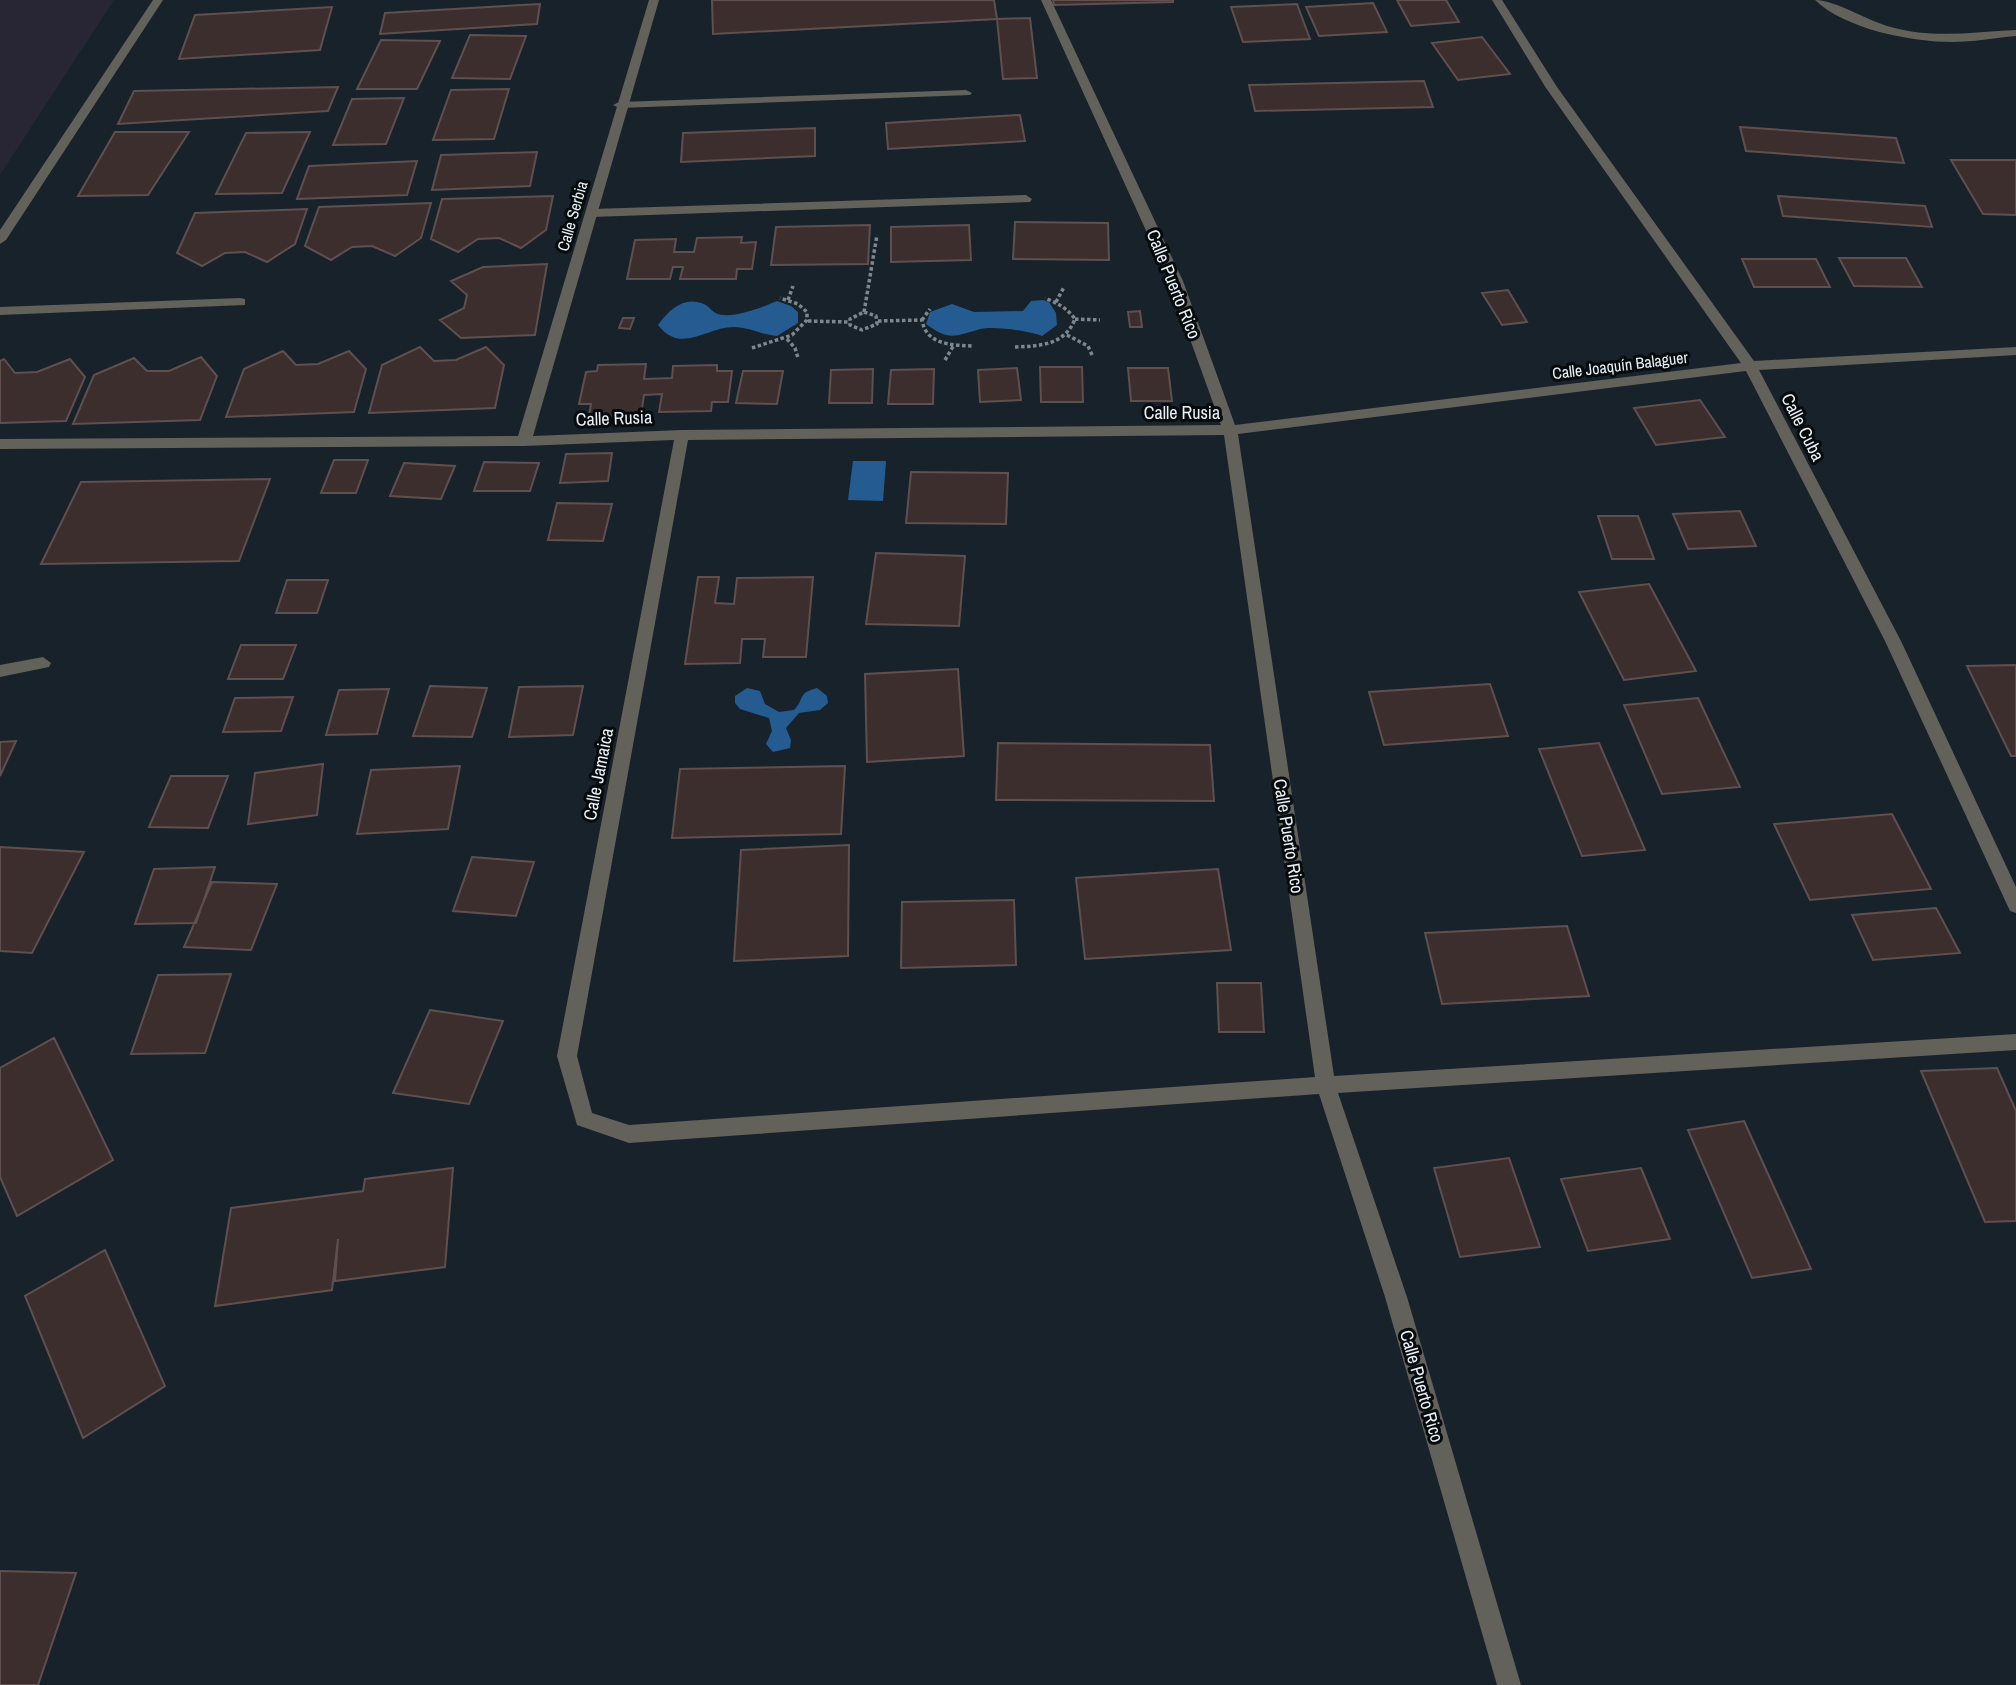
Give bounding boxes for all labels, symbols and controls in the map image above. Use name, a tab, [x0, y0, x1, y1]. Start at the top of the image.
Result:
street label: Calle Serbia	[551, 178, 593, 254]
street label: Calle Puerto Rico	[1141, 226, 1207, 342]
street label: Calle Joaquín Balaguer	[1551, 346, 1690, 384]
street label: Calle Cuba	[1775, 389, 1831, 465]
street label: Calle Rusia	[1144, 400, 1220, 425]
street label: Calle Rusia	[575, 404, 653, 432]
street label: Calle Jamaica	[577, 726, 619, 822]
street label: Calle Puerto Rico	[1268, 777, 1310, 895]
street label: Calle Puerto Rico	[1394, 1327, 1450, 1445]

